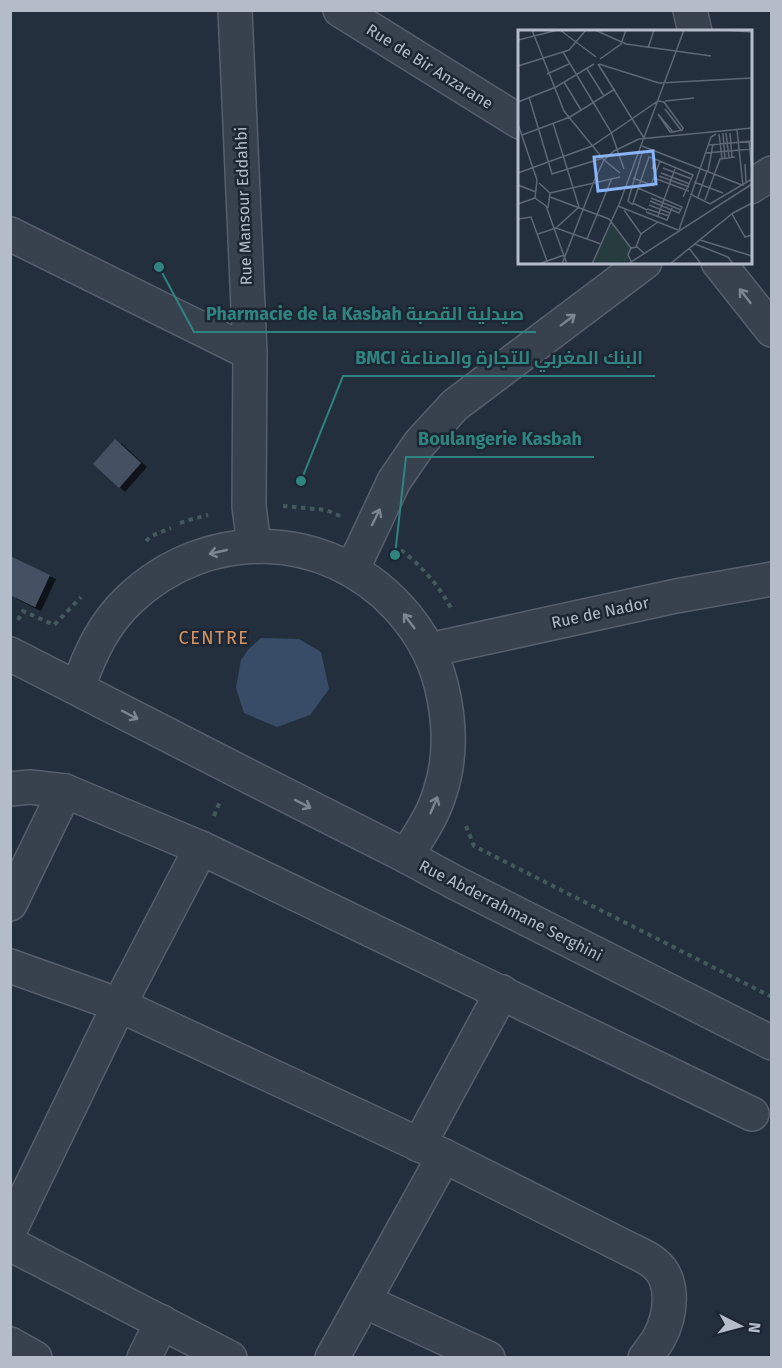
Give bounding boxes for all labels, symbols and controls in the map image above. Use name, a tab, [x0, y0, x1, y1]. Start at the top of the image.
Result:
street label: Rue de Bir Anzarane	[363, 20, 496, 113]
inset map	[518, 30, 752, 264]
street label: Rue Mansour Eddahbi	[231, 126, 256, 286]
one-way arrow	[738, 289, 751, 305]
callout: Pharmacie de la Kasbah صيدلية القصبة	[194, 296, 536, 332]
text: Pharmacie de la Kasbah صيدلية القصبة	[206, 303, 524, 325]
one-way arrow	[560, 314, 576, 326]
callout: BMCI البنك المغربي للتجارة والصناعة	[343, 340, 655, 376]
text: BMCI البنك المغربي للتجارة والصناعة	[355, 347, 643, 373]
callout: Boulangerie Kasbah	[406, 421, 594, 457]
text: Boulangerie Kasbah	[418, 428, 582, 450]
one-way arrow	[371, 508, 383, 526]
one-way arrow	[209, 546, 228, 558]
street label: Rue de Nador	[550, 593, 651, 632]
one-way arrow	[403, 614, 416, 630]
district label: CENTRE	[179, 627, 249, 649]
one-way arrow	[120, 709, 138, 721]
one-way arrow	[429, 797, 441, 815]
one-way arrow	[293, 799, 311, 811]
street label: Rue Abderrahmane Serghini	[416, 856, 606, 965]
north arrow	[710, 1296, 770, 1356]
text: N	[744, 1321, 764, 1334]

